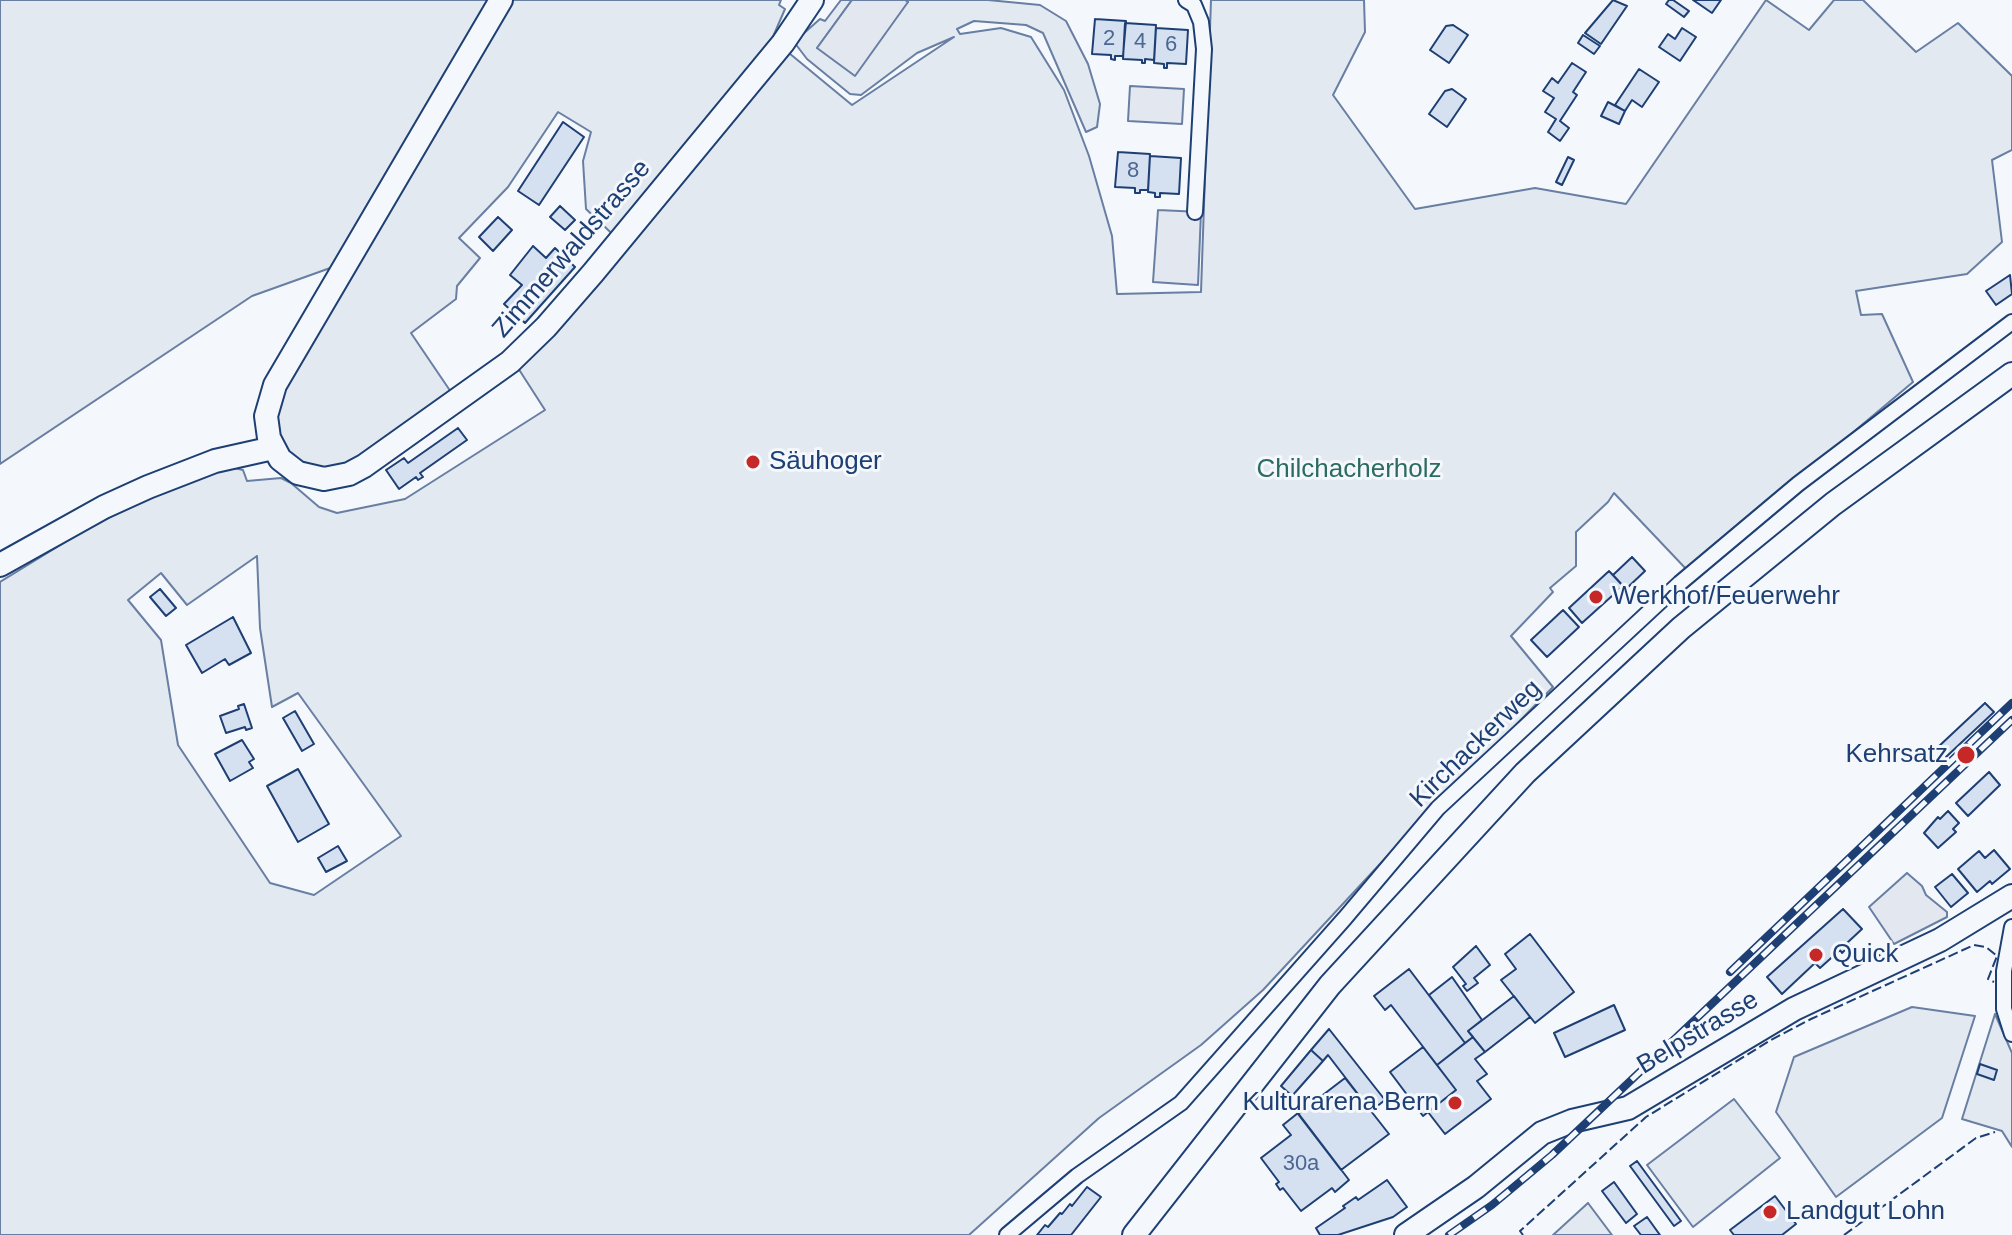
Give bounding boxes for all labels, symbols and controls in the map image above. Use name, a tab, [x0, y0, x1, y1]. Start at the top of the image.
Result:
house number: 2	[1103, 26, 1115, 52]
house number: 4	[1134, 29, 1146, 55]
house number: 6	[1165, 32, 1177, 58]
street label: Zimmerwaldstrasse	[486, 154, 658, 344]
house number: 8	[1127, 158, 1139, 184]
place label: Säuhoger	[769, 446, 882, 478]
marker: Säuhoger	[744, 453, 762, 471]
park label: Chilchacherholz	[1257, 454, 1441, 486]
place label: Werkhof/Feuerwehr	[1612, 581, 1840, 613]
marker: Werkhof/Feuerwehr	[1587, 588, 1605, 606]
street label: Kirchackerweg	[1404, 674, 1548, 814]
place label: Kehrsatz	[1845, 739, 1948, 771]
marker: Kehrsatz	[1955, 744, 1977, 766]
place label: Quick	[1832, 939, 1898, 971]
marker: Quick	[1807, 946, 1825, 964]
street label: Belpstrasse	[1632, 985, 1764, 1081]
place label: Kulturarena Bern	[1242, 1087, 1439, 1119]
marker: Kulturarena Bern	[1446, 1094, 1464, 1112]
house number: 30a	[1283, 1151, 1319, 1177]
place label: Landgut Lohn	[1786, 1196, 1945, 1228]
marker: Landgut Lohn	[1761, 1203, 1779, 1221]

